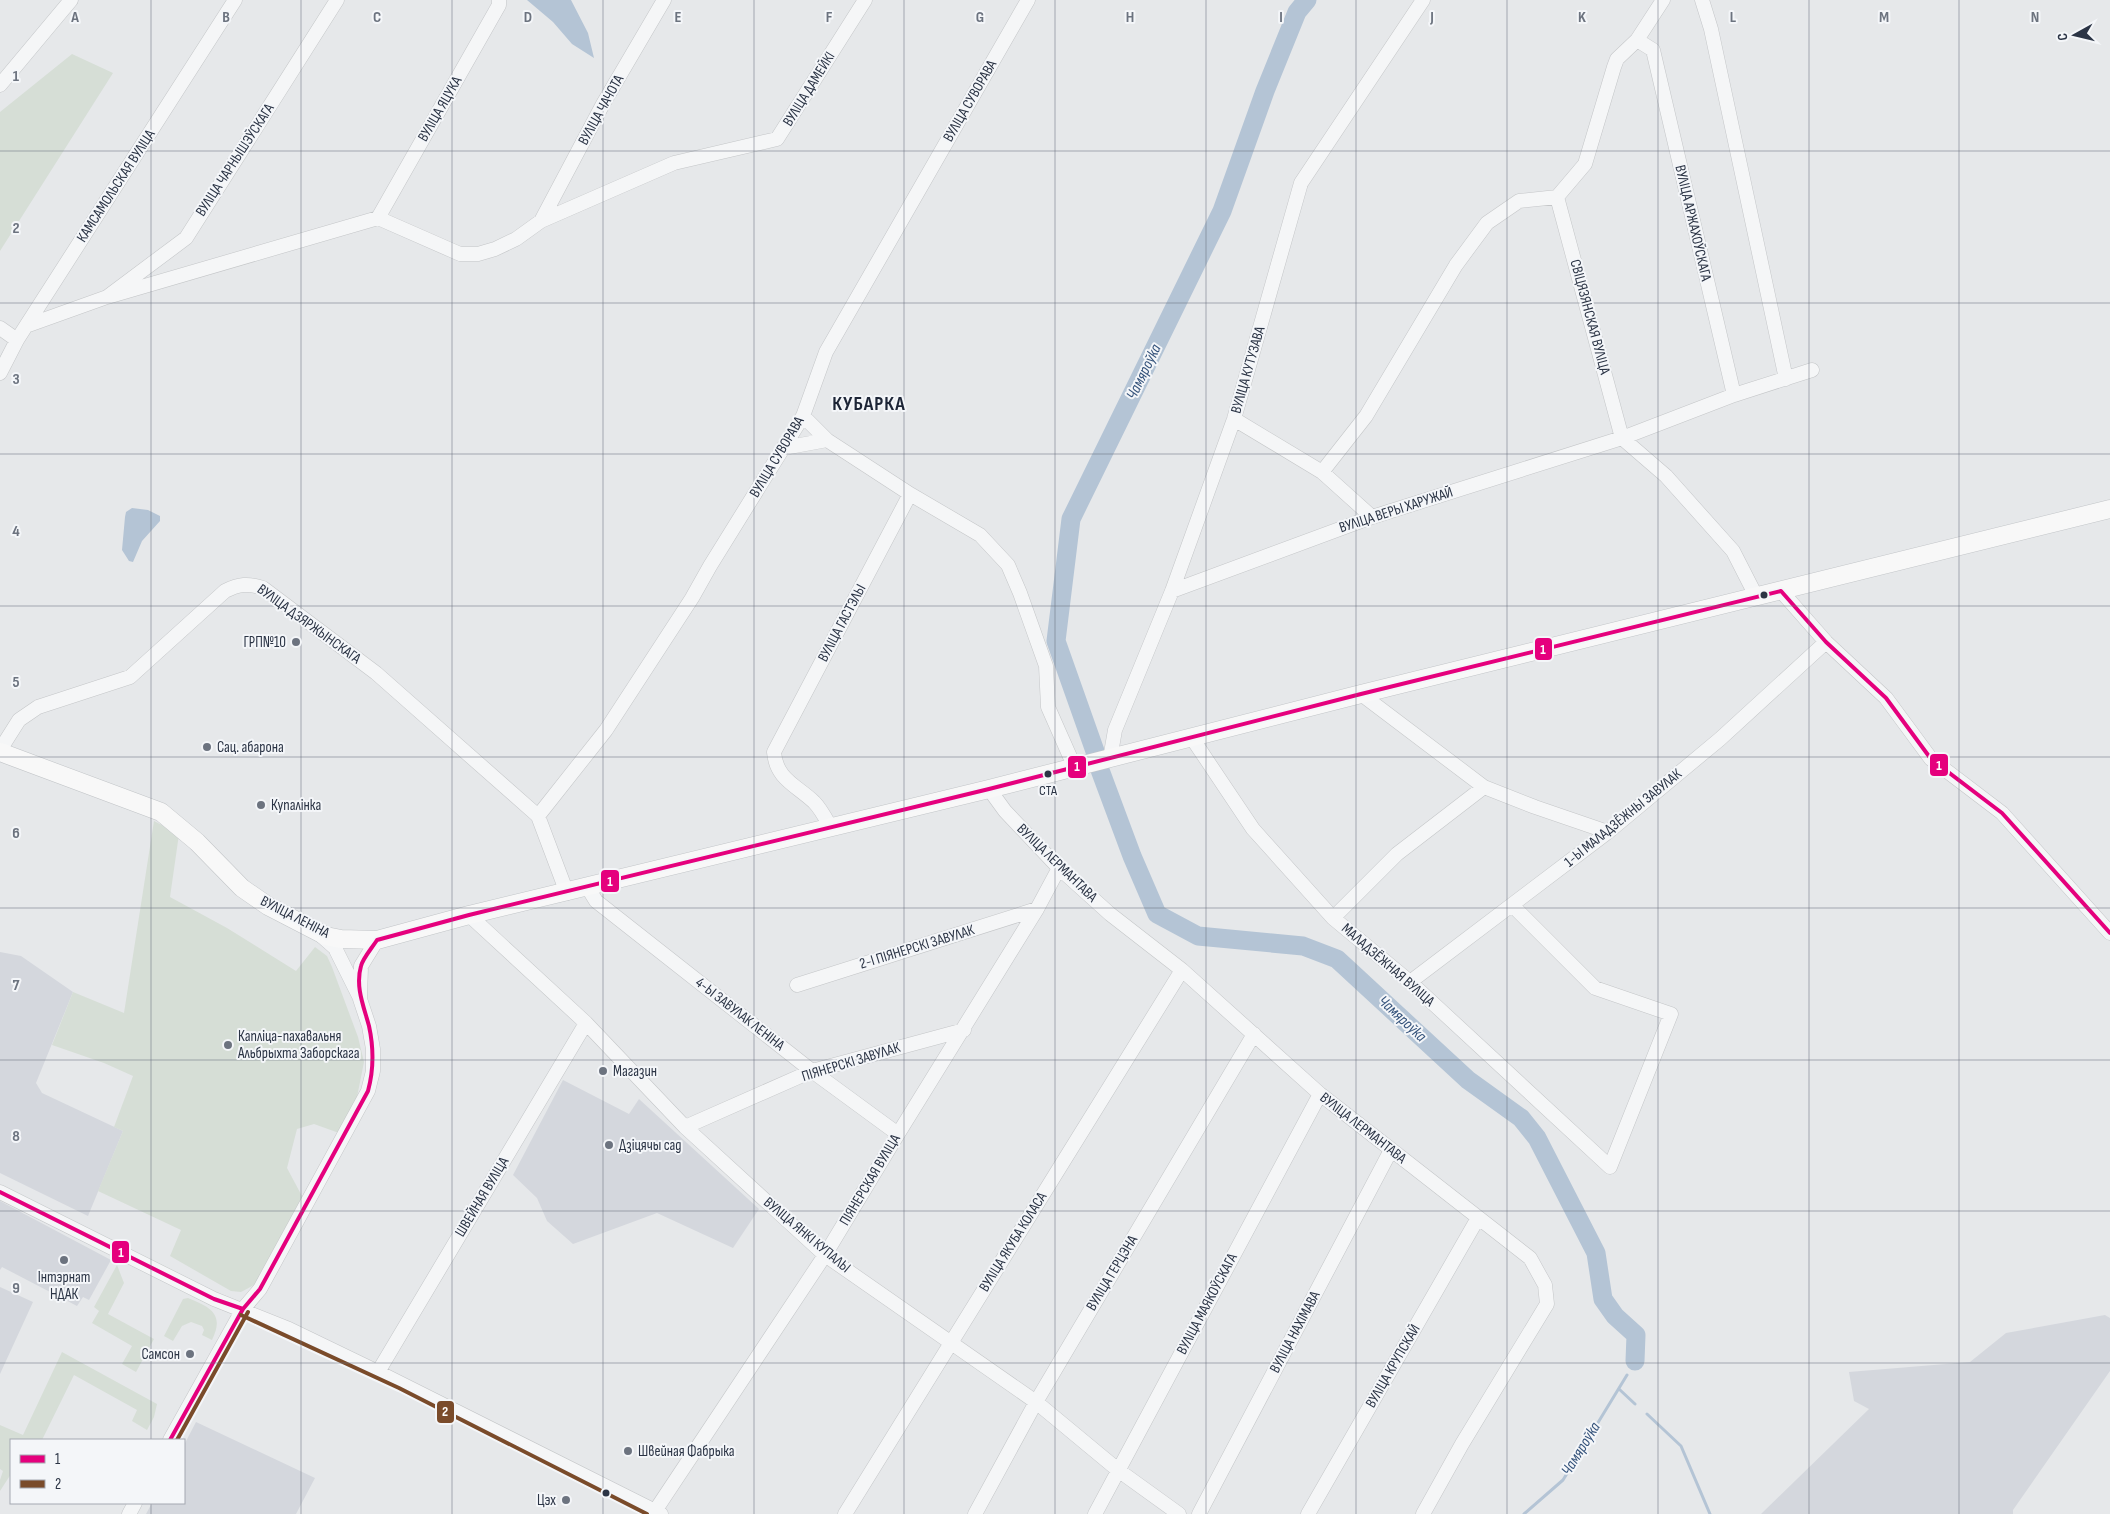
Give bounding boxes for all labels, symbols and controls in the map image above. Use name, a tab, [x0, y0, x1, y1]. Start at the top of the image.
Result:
text: A	[70, 8, 79, 27]
text: B	[222, 8, 230, 27]
text: C	[373, 8, 381, 27]
text: D	[524, 8, 532, 27]
text: E	[675, 8, 682, 27]
text: F	[826, 8, 833, 27]
text: G	[976, 8, 984, 27]
text: H	[1126, 8, 1134, 27]
text: I	[1279, 8, 1283, 27]
text: J	[1429, 8, 1434, 27]
text: K	[1578, 8, 1586, 27]
text: L	[1730, 8, 1737, 27]
text: M	[1879, 8, 1889, 27]
text: N	[2031, 8, 2039, 27]
north arrow	[2050, 10, 2100, 60]
text: С	[2054, 32, 2072, 41]
street label: ВУЛІЦА ДАМЕЙКІ	[779, 48, 839, 130]
street label: ВУЛІЦА СУВОРАВА	[939, 56, 1001, 145]
text: 1	[13, 67, 20, 86]
street label: ВУЛІЦА ЧАЧОТА	[574, 71, 628, 149]
street label: ВУЛІЦА ЯЦУКА	[414, 72, 467, 145]
street label: ВУЛІЦА ЧАРНЫШЭЎСКАГА	[191, 100, 279, 220]
street label: КАМСАМОЛЬСКАЯ ВУЛІЦА	[72, 126, 160, 246]
street label: ВУЛІЦА АРЖАХОЎСКАГА	[1670, 163, 1716, 283]
text: 2	[12, 219, 20, 238]
street label: СВІЦЯЗЯНСКАЯ ВУЛІЦА	[1566, 257, 1615, 377]
street label: ВУЛІЦА КУТУЗАВА	[1227, 324, 1270, 416]
water label: Чамяроўка	[1123, 341, 1166, 403]
text: 3	[12, 370, 20, 389]
district label: КУБАРКА	[832, 392, 906, 416]
street label: ВУЛІЦА СУВОРАВА	[745, 412, 809, 501]
street label: ВУЛІЦА ВЕРЫ ХАРУЖАЙ	[1337, 483, 1455, 537]
text: 4	[12, 522, 20, 541]
street label: ВУЛІЦА ДЗЯРЖЫНСКАГА	[253, 580, 365, 668]
street label: ВУЛІЦА ГАСТЭЛЫ	[814, 581, 870, 665]
unlabelled marker	[1759, 590, 1769, 600]
place label: ГРП№10	[243, 633, 286, 652]
marker: ГРП№10	[290, 636, 302, 648]
line badge: 1	[1534, 637, 1553, 661]
text: 1	[1540, 641, 1546, 658]
text: 5	[12, 673, 20, 692]
place label: Сац. абарона	[217, 738, 284, 757]
marker: Сац. абарона	[201, 741, 213, 753]
line badge: 1	[1929, 753, 1949, 777]
line badge: 1	[1067, 755, 1087, 779]
text: 1	[1936, 757, 1942, 774]
text: 1	[1074, 758, 1080, 775]
street label: 1-Ы МАЛАДЗЁЖНЫ ЗАВУЛАК	[1560, 765, 1686, 871]
marker: СТА	[1043, 769, 1053, 779]
place label: СТА	[1039, 782, 1058, 799]
place label: Купалінка	[271, 796, 321, 815]
marker: Купалінка	[255, 799, 267, 811]
street label: ВУЛІЦА ЛЕРМАНТАВА	[1013, 820, 1102, 907]
text: 6	[12, 824, 20, 843]
line badge: 1	[600, 869, 620, 893]
text: 1	[607, 873, 613, 890]
street label: ВУЛІЦА ЛЕНІНА	[257, 891, 333, 943]
street label: МАЛАДЗЁЖНАЯ ВУЛІЦА	[1337, 919, 1439, 1011]
street label: 2-І ПІЯНЕРСКІ ЗАВУЛАК	[857, 920, 977, 973]
street label: 4-Ы ЗАВУЛАК ЛЕНІНА	[692, 973, 789, 1055]
text: 7	[13, 976, 20, 995]
water label: Чамяроўка	[1374, 992, 1430, 1046]
place label: Капліца-пахавальня Альбрыхта Заборскага	[237, 1027, 360, 1063]
street label: ПІЯНЕРСКІ ЗАВУЛАК	[799, 1038, 903, 1086]
marker: Капліца-пахавальня Альбрыхта Заборскага	[222, 1039, 234, 1051]
place label: Магазин	[613, 1062, 657, 1081]
marker: Магазин	[597, 1065, 609, 1077]
street label: ВУЛІЦА ЛЕРМАНТАВА	[1316, 1088, 1411, 1168]
text: 8	[12, 1127, 20, 1146]
street label: ПІЯНЕРСКАЯ ВУЛІЦА	[835, 1130, 905, 1229]
place label: Дзіцячы сад	[619, 1136, 681, 1155]
marker: Дзіцячы сад	[603, 1139, 615, 1151]
street label: ШВЕЙНАЯ ВУЛІЦА	[451, 1153, 514, 1240]
street label: ВУЛІЦА ЯКУБА КОЛАСА	[975, 1188, 1052, 1295]
street label: ВУЛІЦА ЯНКІ КУПАЛЫ	[760, 1193, 854, 1277]
street label: ВУЛІЦА ГЕРЦЭНА	[1082, 1231, 1142, 1314]
line badge: 1	[111, 1240, 130, 1264]
text: 1	[118, 1244, 124, 1261]
street label: ВУЛІЦА МАЯКОЎСКАГА	[1172, 1250, 1242, 1358]
marker: Інтэрнат НДАК	[58, 1254, 70, 1266]
place label: Інтэрнат НДАК	[38, 1268, 90, 1304]
text: 9	[12, 1279, 20, 1298]
street label: ВУЛІЦА НАХІМАВА	[1265, 1287, 1325, 1376]
street label: ВУЛІЦА КРУПСКАЙ	[1361, 1321, 1425, 1411]
place label: Самсон	[141, 1345, 180, 1364]
marker: Самсон	[184, 1348, 196, 1360]
line badge: 2	[436, 1400, 455, 1424]
text: 2	[442, 1403, 448, 1420]
water label: Чамяроўка	[1557, 1418, 1605, 1479]
legend	[10, 1439, 185, 1504]
place label: Швейная Фабрыка	[638, 1442, 735, 1461]
marker: Швейная Фабрыка	[622, 1445, 634, 1457]
text: 1	[55, 1450, 61, 1469]
text: 2	[55, 1475, 61, 1494]
unlabelled marker	[601, 1488, 611, 1498]
place label: Цэх	[537, 1491, 556, 1510]
marker: Цэх	[560, 1494, 572, 1506]

